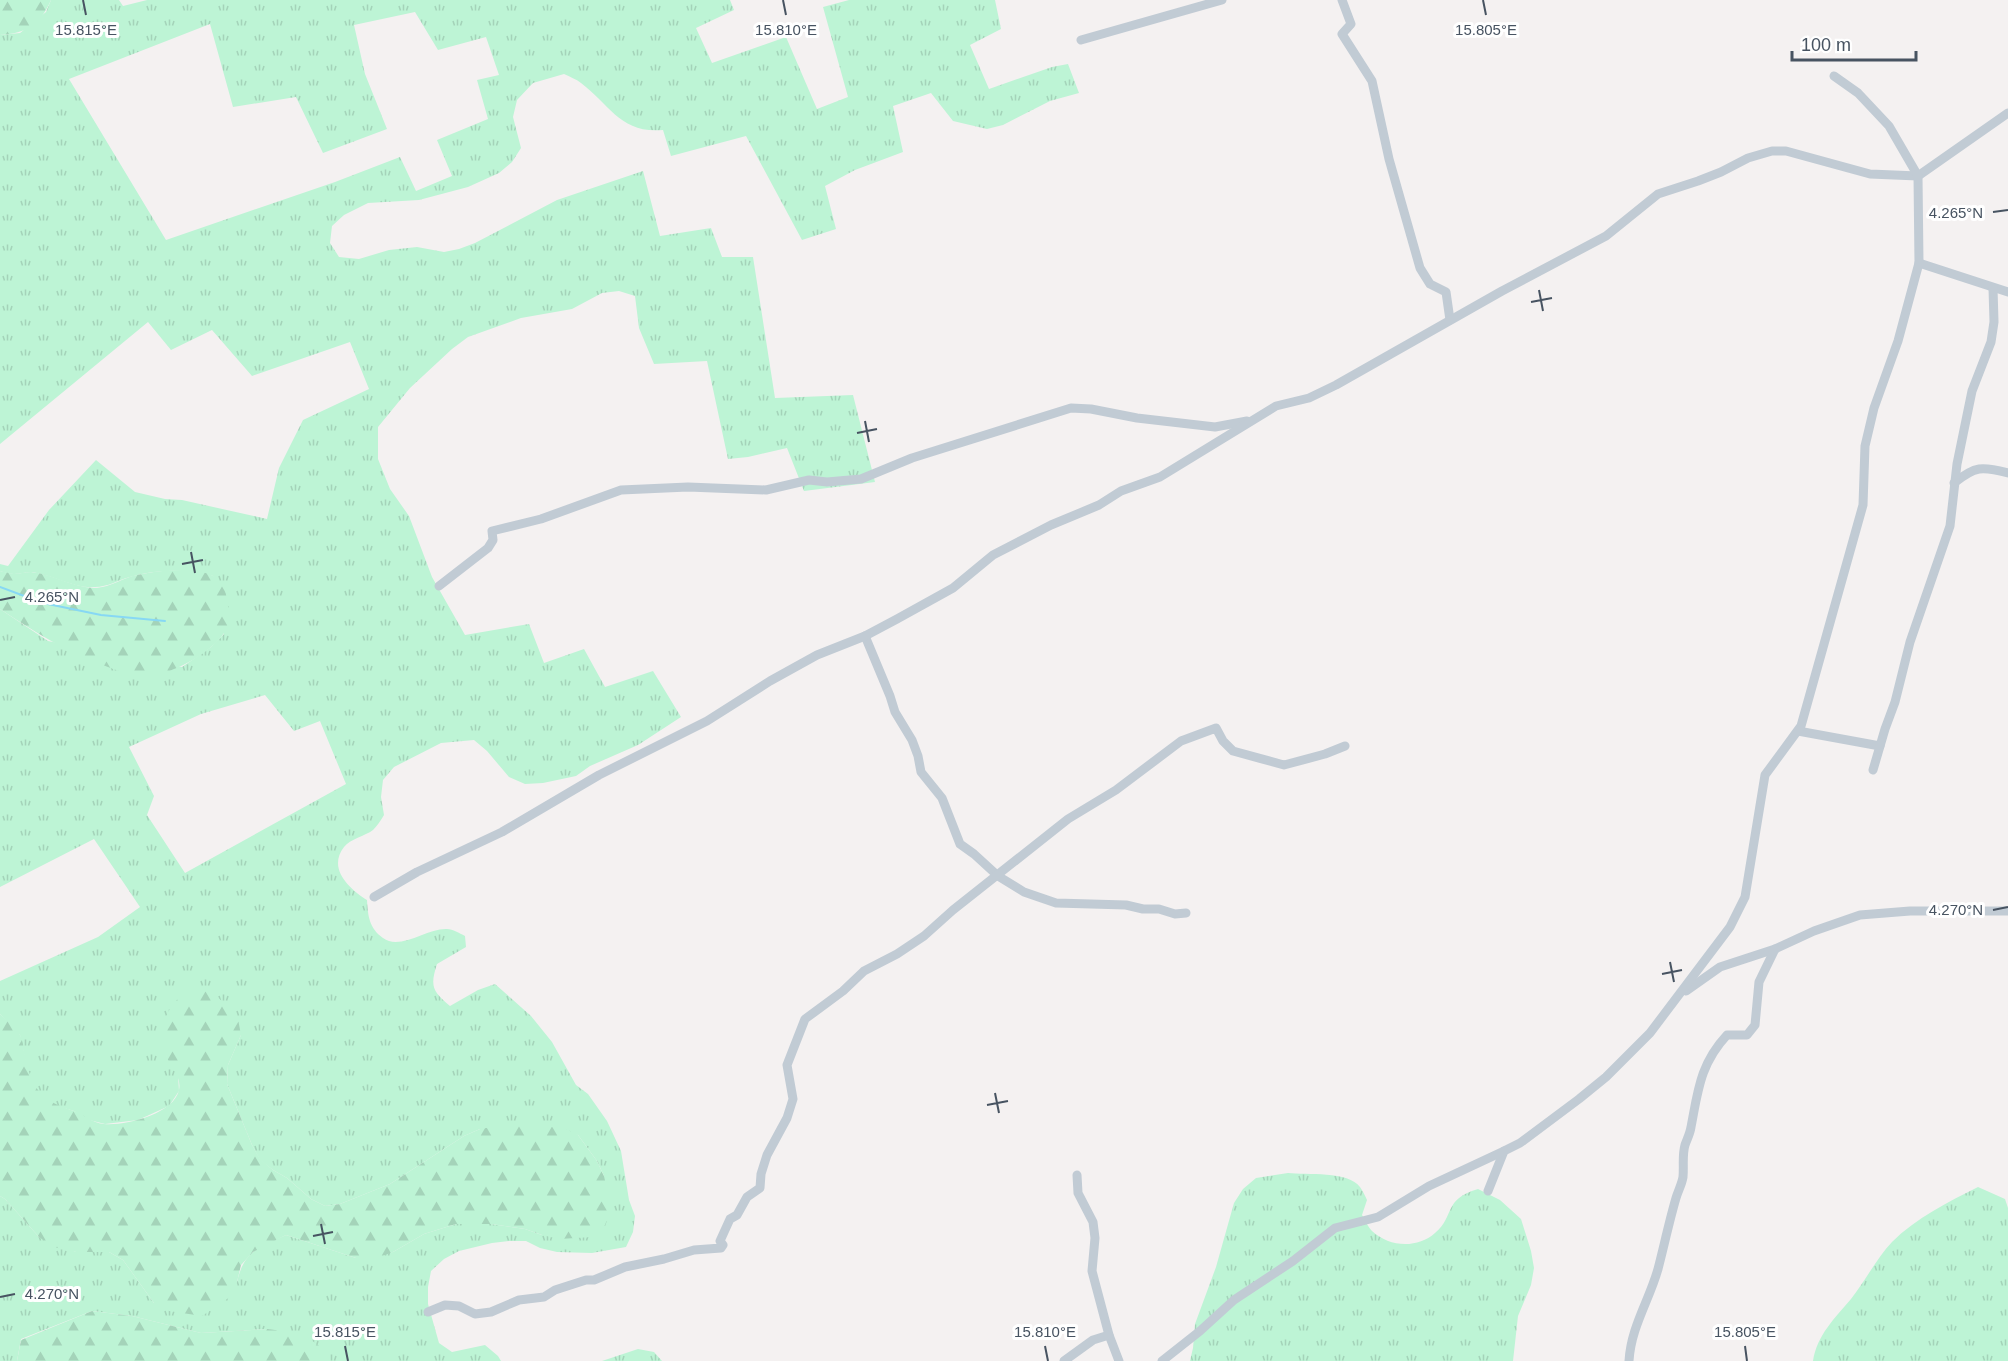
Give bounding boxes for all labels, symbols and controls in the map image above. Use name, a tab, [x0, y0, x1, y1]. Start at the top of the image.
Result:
text: 15.815°E	[55, 21, 117, 38]
text: 15.810°E	[755, 21, 817, 38]
text: 15.805°E	[1455, 21, 1517, 38]
scale bar	[1792, 24, 1916, 62]
text: 100 m	[1801, 35, 1851, 55]
text: 4.265°N	[1929, 204, 1983, 221]
text: 4.265°N	[25, 588, 79, 605]
text: 4.270°N	[1929, 901, 1983, 918]
text: 4.270°N	[25, 1285, 79, 1302]
text: 15.815°E	[314, 1323, 376, 1340]
text: 15.810°E	[1014, 1323, 1076, 1340]
text: 15.805°E	[1714, 1323, 1776, 1340]

